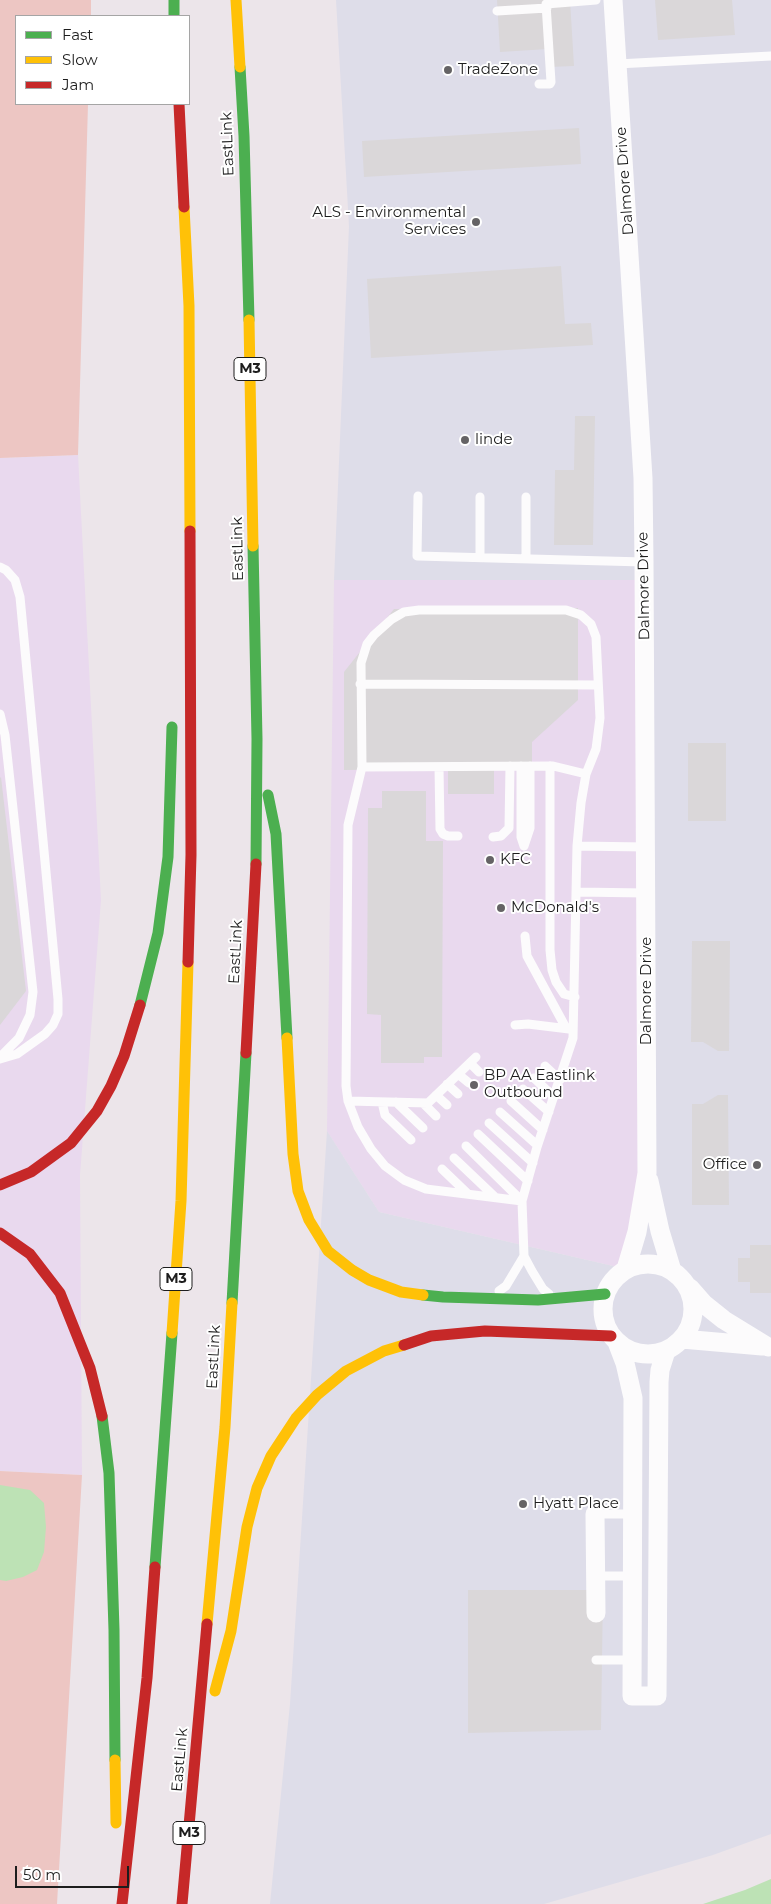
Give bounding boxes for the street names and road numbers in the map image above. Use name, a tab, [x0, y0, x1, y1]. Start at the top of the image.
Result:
street label: EastLink	[218, 112, 238, 176]
street label: Dalmore Drive	[612, 126, 638, 236]
road number: M3	[234, 358, 266, 380]
street label: EastLink	[228, 517, 248, 581]
street label: Dalmore Drive	[634, 532, 654, 640]
street label: EastLink	[225, 919, 247, 985]
street label: Dalmore Drive	[638, 937, 656, 1045]
road number: M3	[160, 1268, 192, 1290]
street label: EastLink	[203, 1324, 225, 1390]
street label: EastLink	[168, 1727, 192, 1793]
road number: M3	[173, 1822, 205, 1845]

